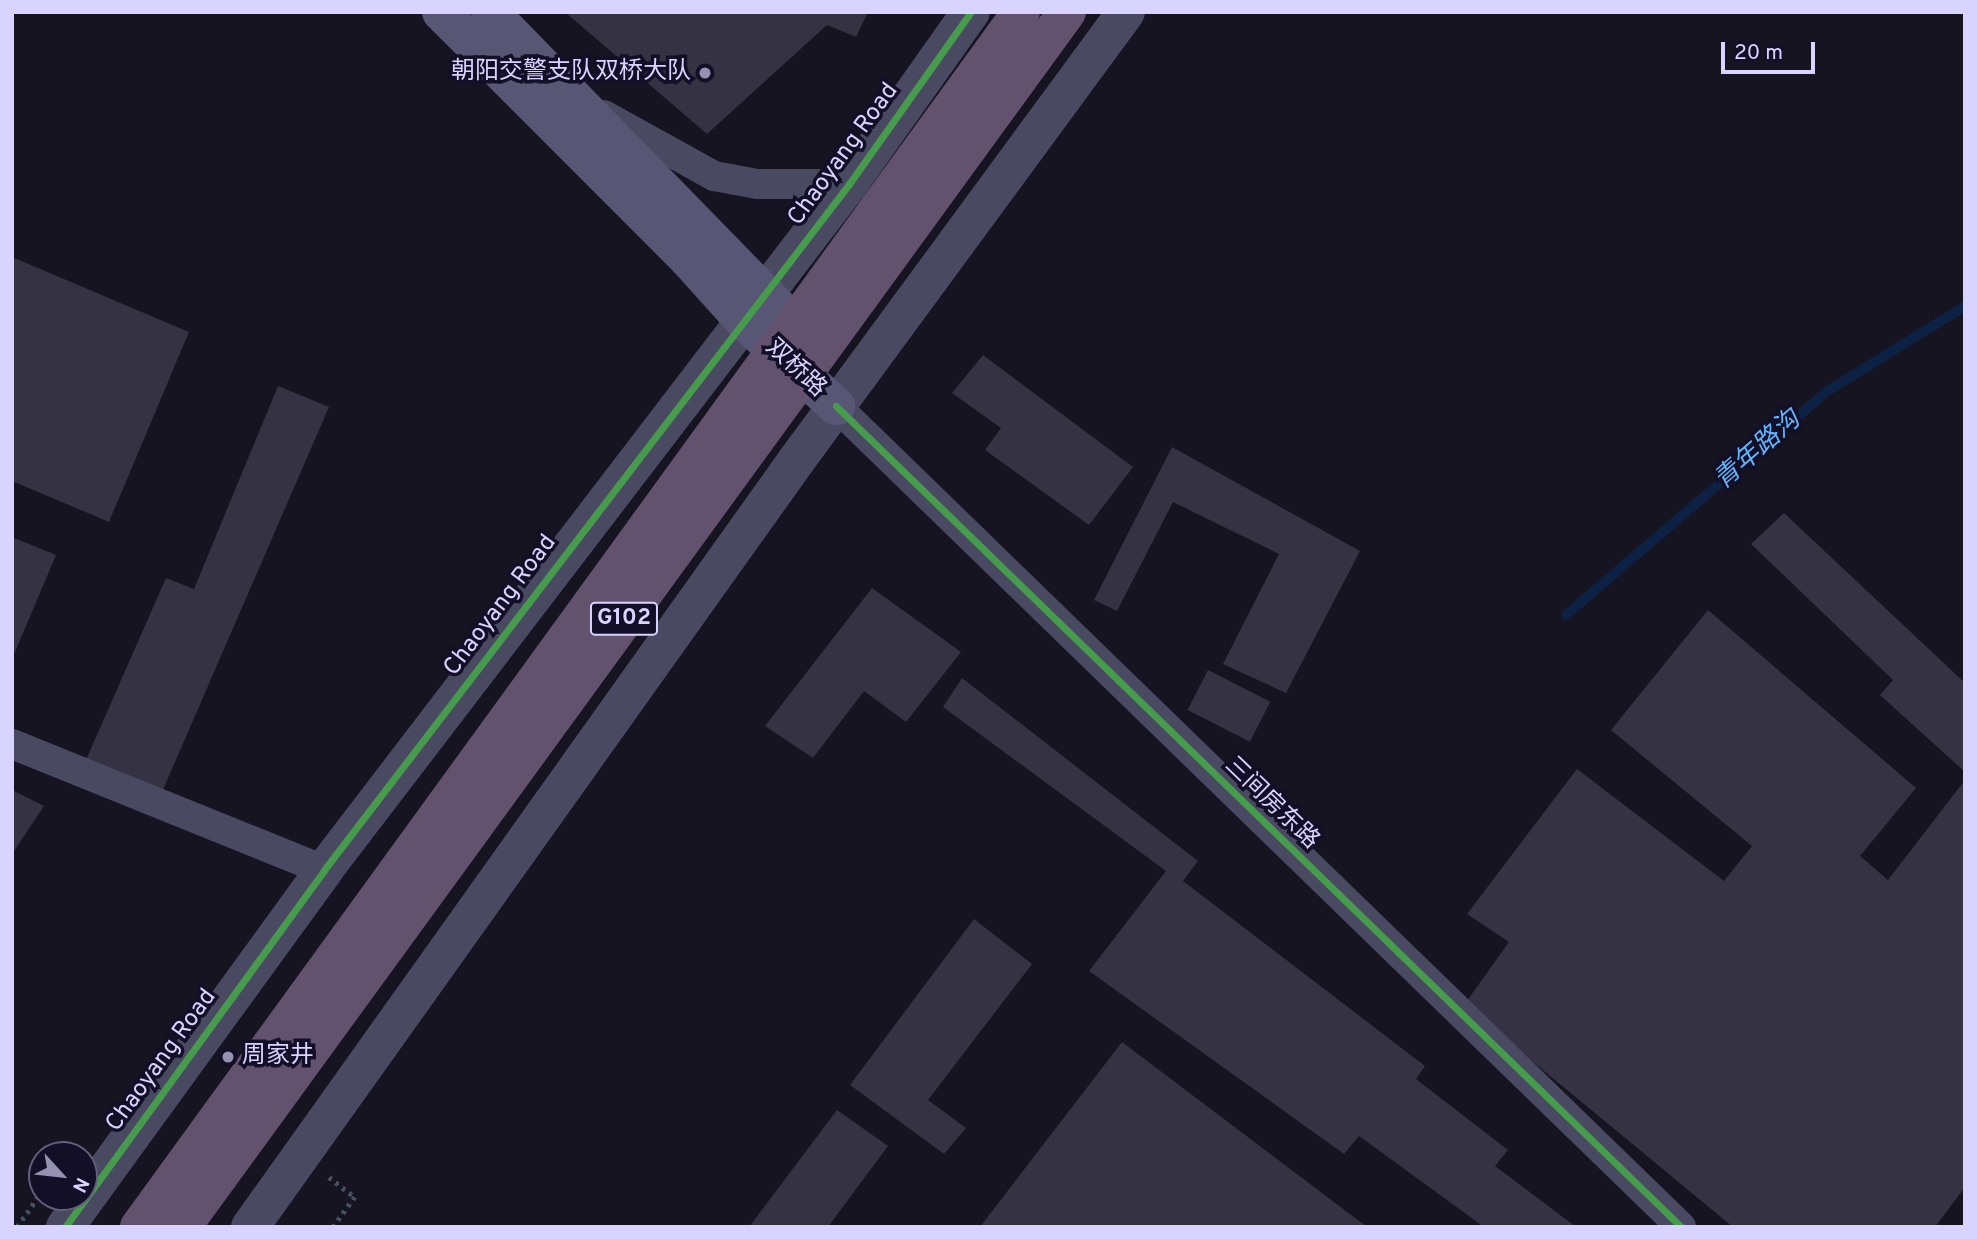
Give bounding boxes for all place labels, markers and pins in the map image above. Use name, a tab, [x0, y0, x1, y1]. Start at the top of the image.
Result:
place label: 朝阳交警支队双桥大队	[451, 59, 691, 87]
marker: 朝阳交警支队双桥大队	[697, 65, 713, 81]
place label: 周家井	[242, 1043, 314, 1071]
marker: 周家井	[220, 1049, 236, 1065]

